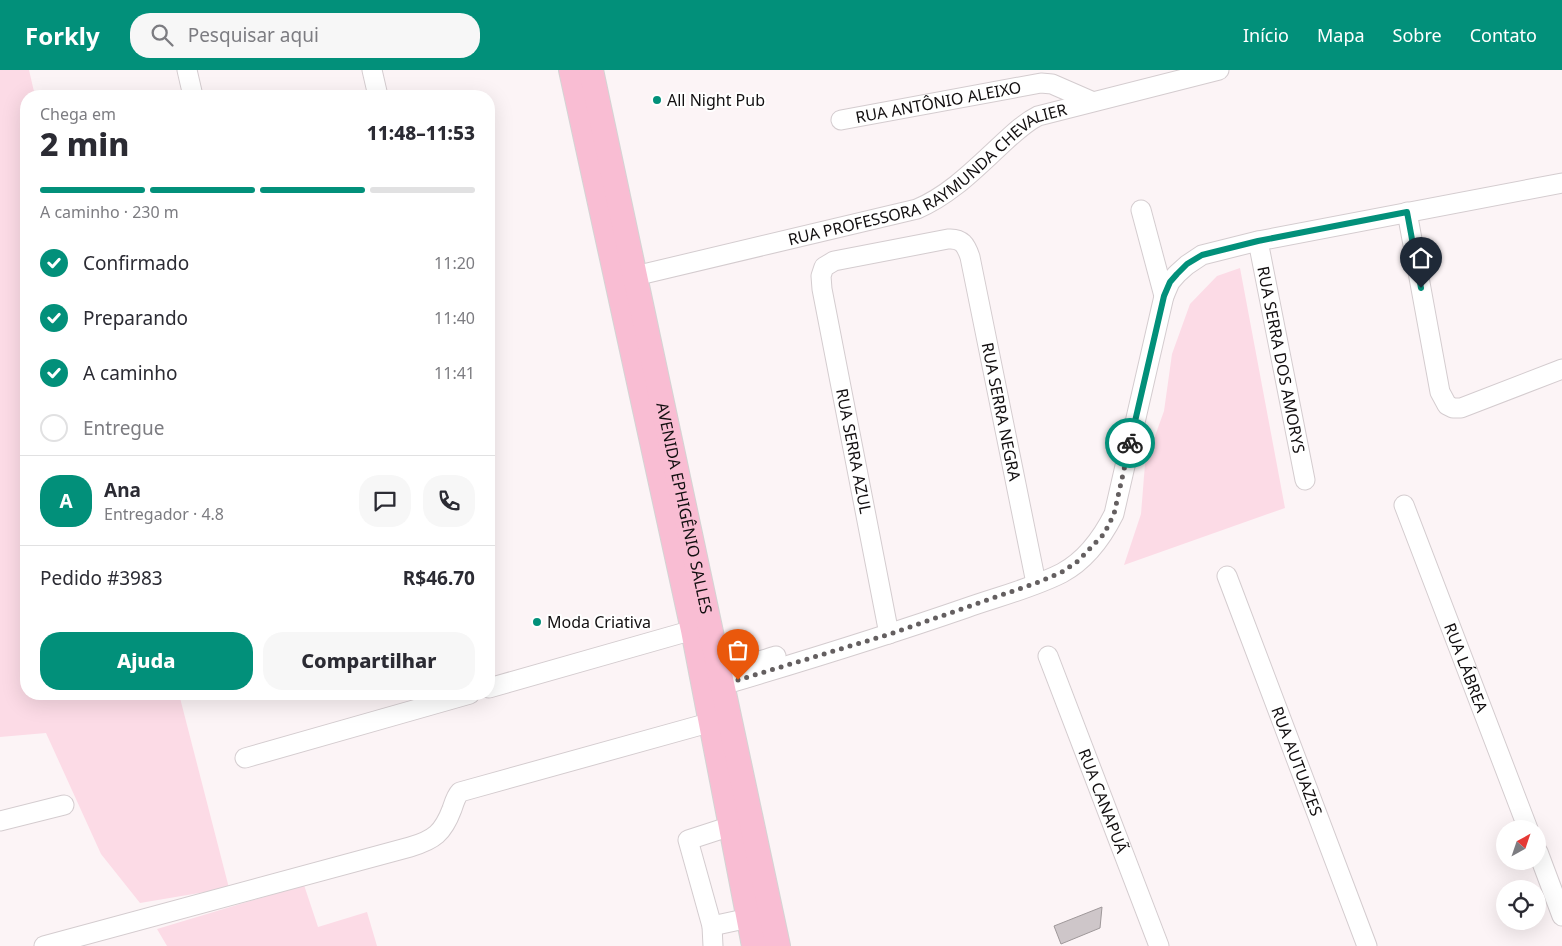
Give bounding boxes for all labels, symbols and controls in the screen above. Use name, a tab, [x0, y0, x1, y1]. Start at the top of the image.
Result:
search box	[130, 13, 480, 58]
text: Forkly	[25, 19, 100, 52]
icon: search	[148, 21, 176, 49]
text: Pesquisar aqui	[188, 22, 319, 48]
text: Início	[1243, 23, 1289, 47]
text: Mapa	[1317, 23, 1365, 47]
text: Sobre	[1393, 23, 1442, 47]
text: Contato	[1470, 23, 1537, 47]
street label: RUA ANTÔNIO ALEIXO	[854, 76, 1023, 128]
place label: All Night Pub	[667, 89, 765, 111]
marker: All Night Pub	[651, 94, 663, 106]
street label: RUA PROFESSORA RAYMUNDA CHEVALIER	[786, 98, 1069, 250]
text: Chega em	[40, 103, 116, 125]
text: 11:48–11:53	[367, 120, 475, 146]
text: 2 min	[40, 122, 129, 165]
text: A caminho · 230 m	[40, 201, 179, 223]
pin	[1400, 237, 1442, 288]
icon: home	[1407, 244, 1435, 272]
icon: check	[40, 249, 68, 277]
text: Confirmado	[83, 250, 189, 276]
text: 11:20	[434, 252, 475, 274]
street label: RUA SERRA DOS AMORYS	[1252, 264, 1311, 455]
icon: check	[40, 304, 68, 332]
text: Preparando	[83, 305, 188, 331]
text: 11:40	[434, 307, 475, 329]
street label: RUA SERRA NEGRA	[977, 340, 1026, 484]
icon: check	[40, 359, 68, 387]
text: A caminho	[83, 360, 178, 386]
text: 11:41	[434, 362, 475, 384]
street label: RUA SERRA AZUL	[831, 386, 877, 516]
street label: AVENIDA EPHIGÊNIO SALLES	[651, 400, 718, 616]
text: Entregue	[83, 415, 165, 441]
courier	[1105, 418, 1155, 468]
icon: bike	[1116, 429, 1144, 457]
button: chat	[359, 475, 411, 527]
button: phone	[423, 475, 475, 527]
text: Ana	[104, 477, 141, 503]
text: A	[59, 488, 73, 514]
text: Entregador · 4.8	[104, 503, 224, 525]
text: Pedido #3983	[40, 565, 163, 591]
text: R$46.70	[403, 565, 475, 591]
place label: Moda Criativa	[547, 611, 651, 633]
marker: Moda Criativa	[531, 616, 543, 628]
street label: RUA LÁBREA	[1439, 620, 1494, 716]
pin	[717, 629, 759, 680]
button: Ajuda	[40, 632, 253, 690]
button: Compartilhar	[263, 632, 475, 690]
icon: bag	[724, 636, 752, 664]
street label: RUA AUTUAZES	[1266, 703, 1328, 819]
street label: RUA CANAPUÃ	[1073, 745, 1134, 857]
north arrow	[1496, 820, 1546, 870]
map controls	[1496, 820, 1546, 930]
button: locate	[1496, 880, 1546, 930]

